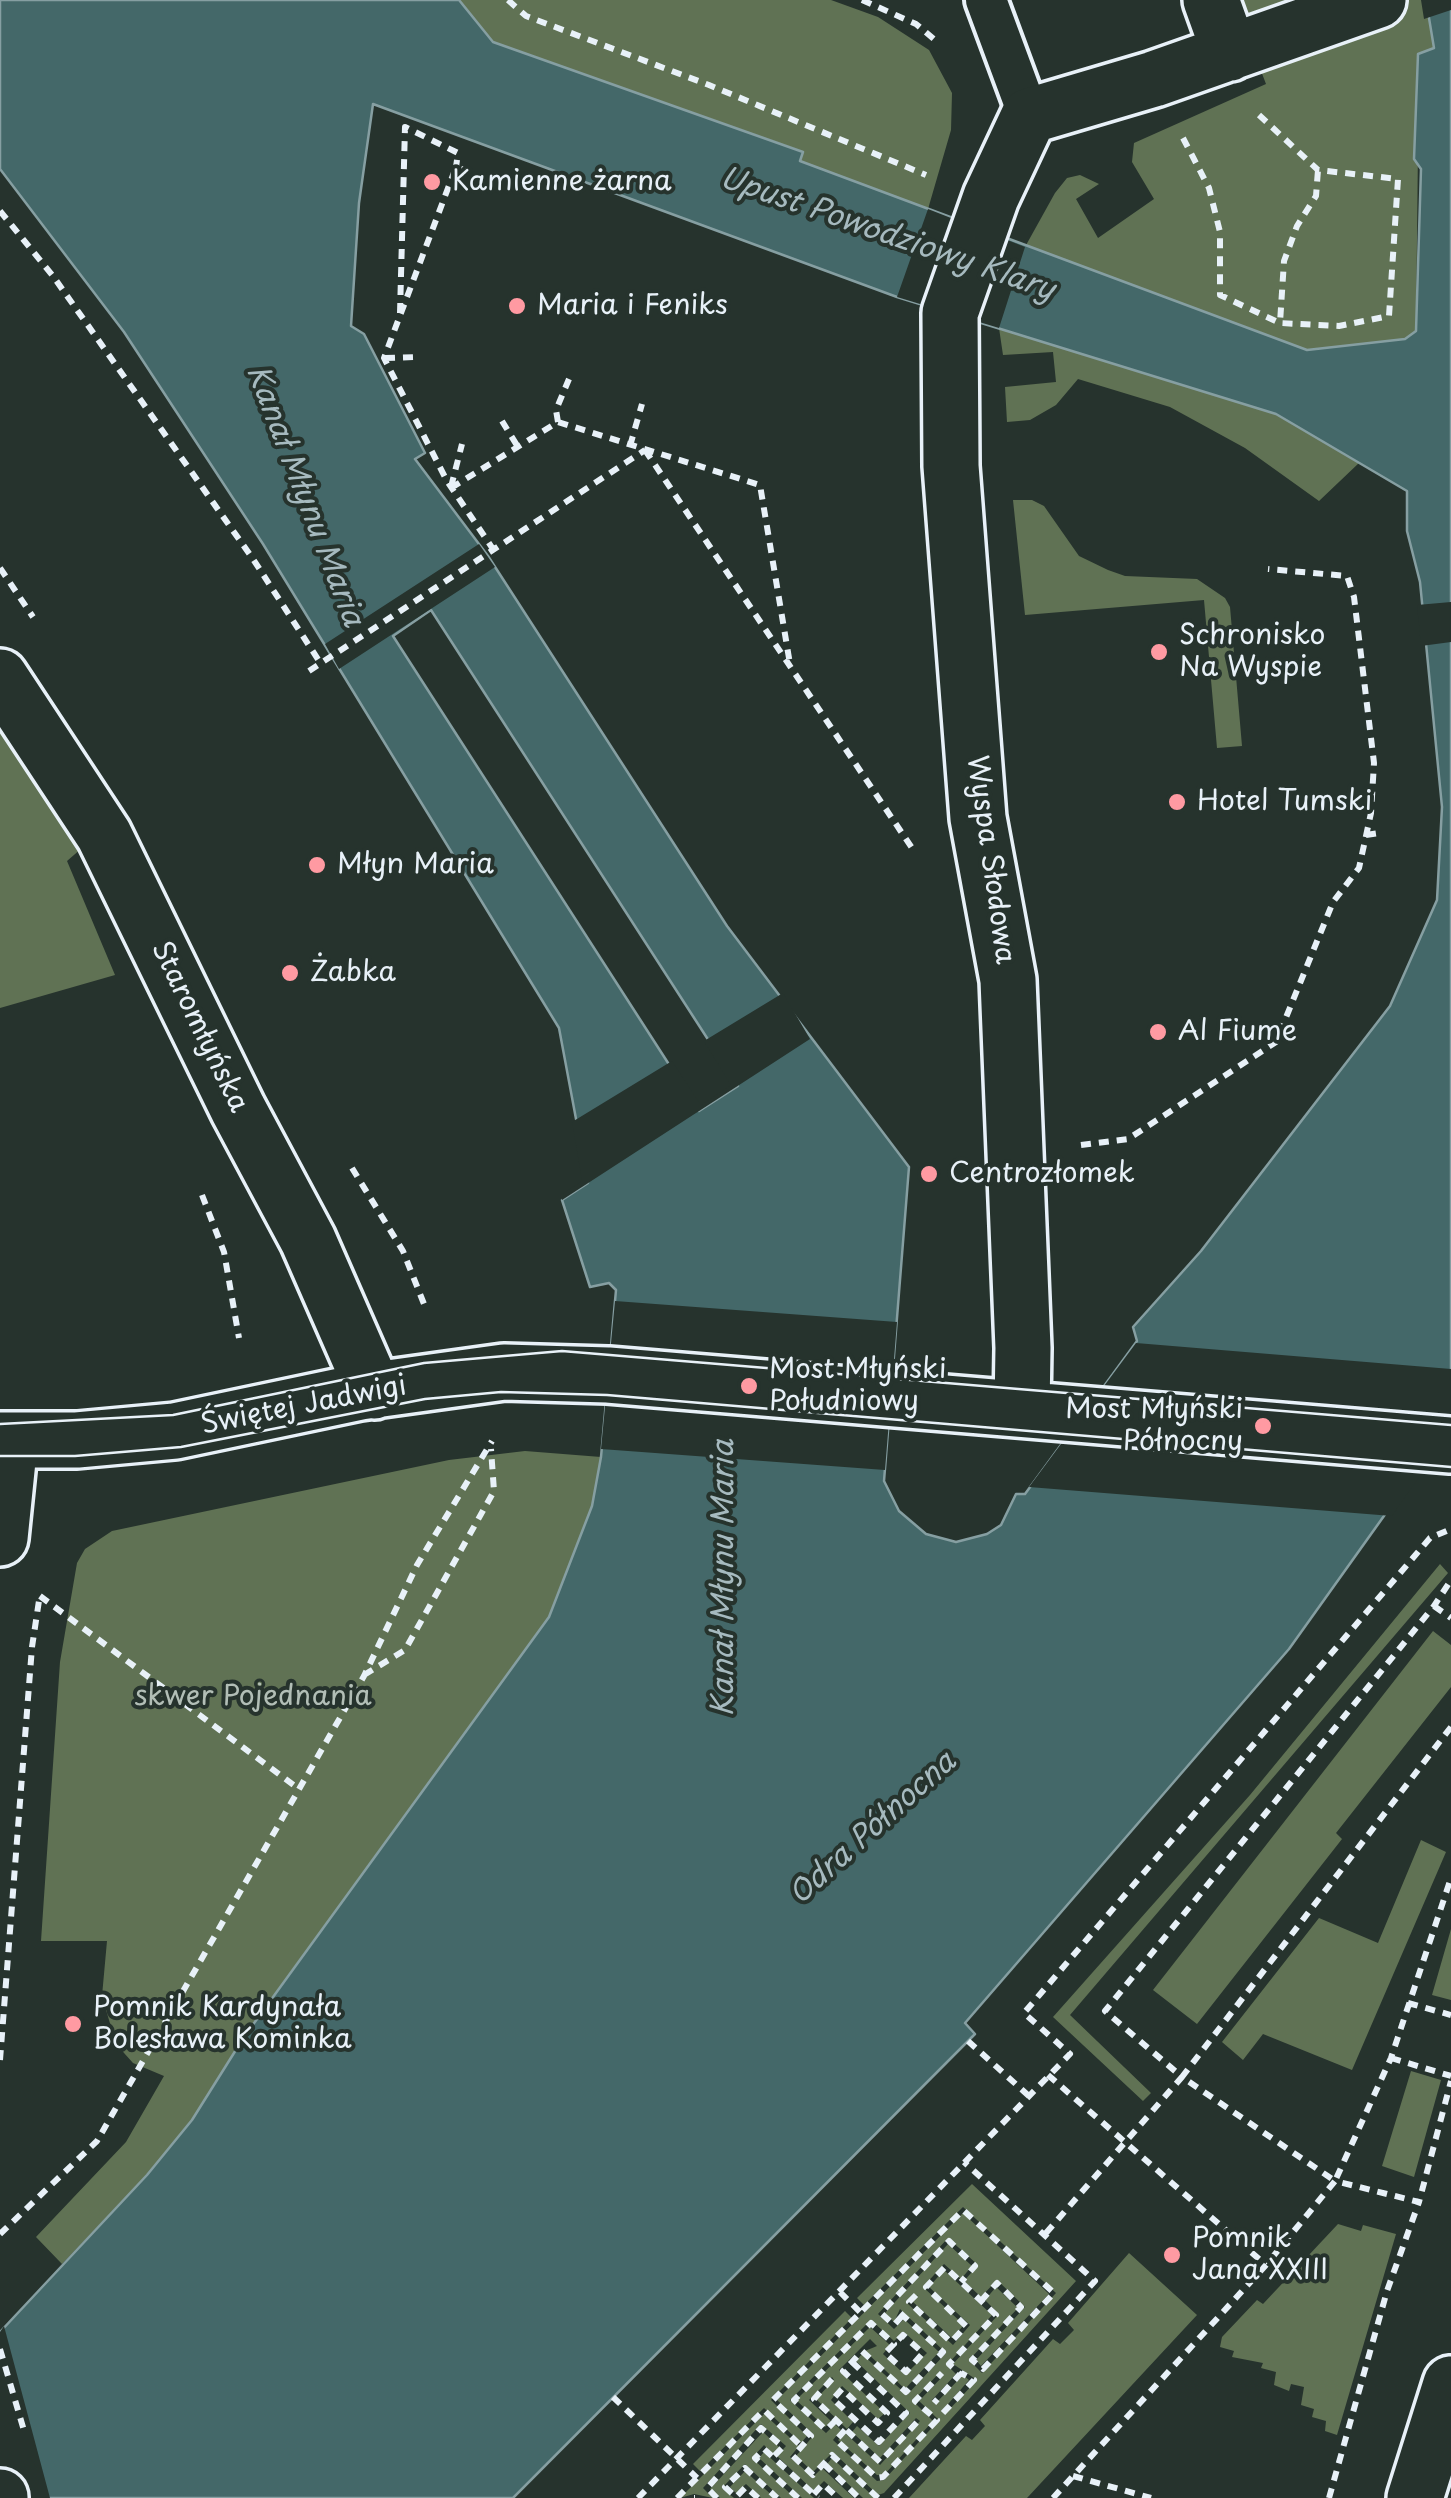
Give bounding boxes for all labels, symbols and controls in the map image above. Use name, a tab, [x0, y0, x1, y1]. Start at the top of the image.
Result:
water label: Upust Powodziowy Klary	[715, 161, 1059, 309]
place label: Kamienne żarna	[452, 165, 671, 199]
marker: Kamienne żarna	[421, 171, 443, 193]
place label: Maria i Feniks	[537, 289, 728, 323]
marker: Maria i Feniks	[506, 295, 528, 317]
water label: Kanał Młynu Maria	[237, 360, 371, 632]
place label: Schronisko Na Wyspie	[1179, 619, 1325, 685]
marker: Schronisko Na Wyspie	[1148, 641, 1170, 663]
street label: Wyspa Słodowa	[959, 754, 1021, 966]
place label: Hotel Tumski	[1197, 785, 1372, 819]
marker: Hotel Tumski	[1166, 791, 1188, 813]
place label: Młyn Maria	[337, 848, 494, 882]
marker: Młyn Maria	[306, 854, 328, 876]
street label: Staromłyńska	[143, 936, 255, 1118]
place label: Żabka	[310, 956, 396, 990]
marker: Żabka	[279, 962, 301, 984]
place label: Al Fiume	[1178, 1015, 1297, 1049]
marker: Al Fiume	[1147, 1021, 1169, 1043]
place label: Centrozłomek	[949, 1157, 1135, 1191]
marker: Centrozłomek	[918, 1163, 940, 1185]
place label: Most Młyński Południowy	[769, 1353, 947, 1419]
street label: Świętej Jadwigi	[198, 1370, 410, 1442]
marker: Most Młyński Południowy	[738, 1375, 760, 1397]
place label: Most Młyński Północny	[1065, 1393, 1243, 1459]
marker: Most Młyński Północny	[1252, 1415, 1274, 1437]
water label: Kanał Młynu Maria	[707, 1439, 743, 1717]
park label: skwer Pojednania	[134, 1680, 372, 1714]
water label: Odra Północna	[782, 1745, 964, 1913]
place label: Pomnik Kardynała Bolesława Kominka	[93, 1991, 352, 2057]
marker: Pomnik Kardynała Bolesława Kominka	[62, 2013, 84, 2035]
place label: Pomnik Jana XXIII	[1192, 2222, 1328, 2288]
marker: Pomnik Jana XXIII	[1161, 2244, 1183, 2266]

